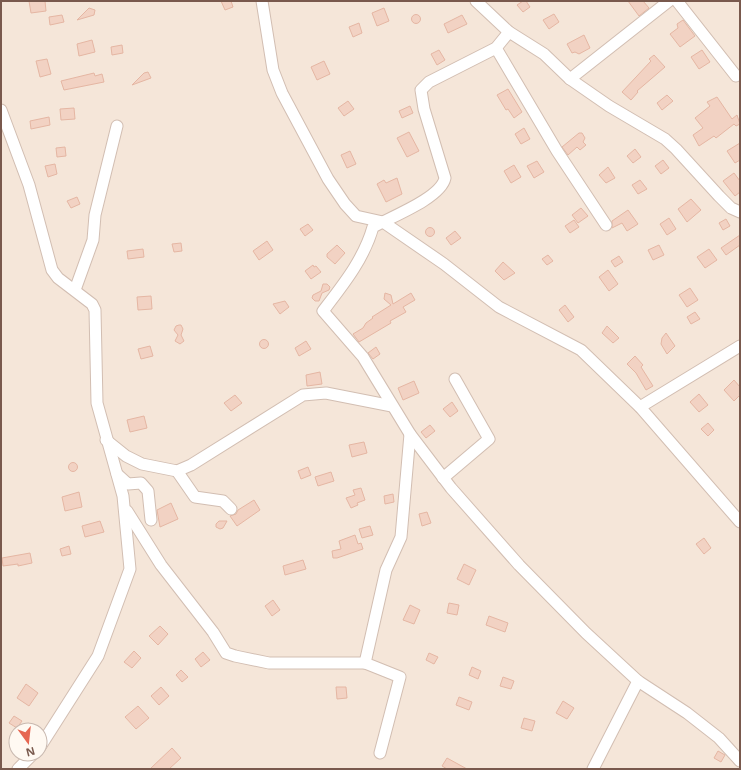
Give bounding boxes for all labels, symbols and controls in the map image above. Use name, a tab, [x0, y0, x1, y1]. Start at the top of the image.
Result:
north arrow	[8, 722, 48, 762]
text: N	[24, 744, 37, 761]

